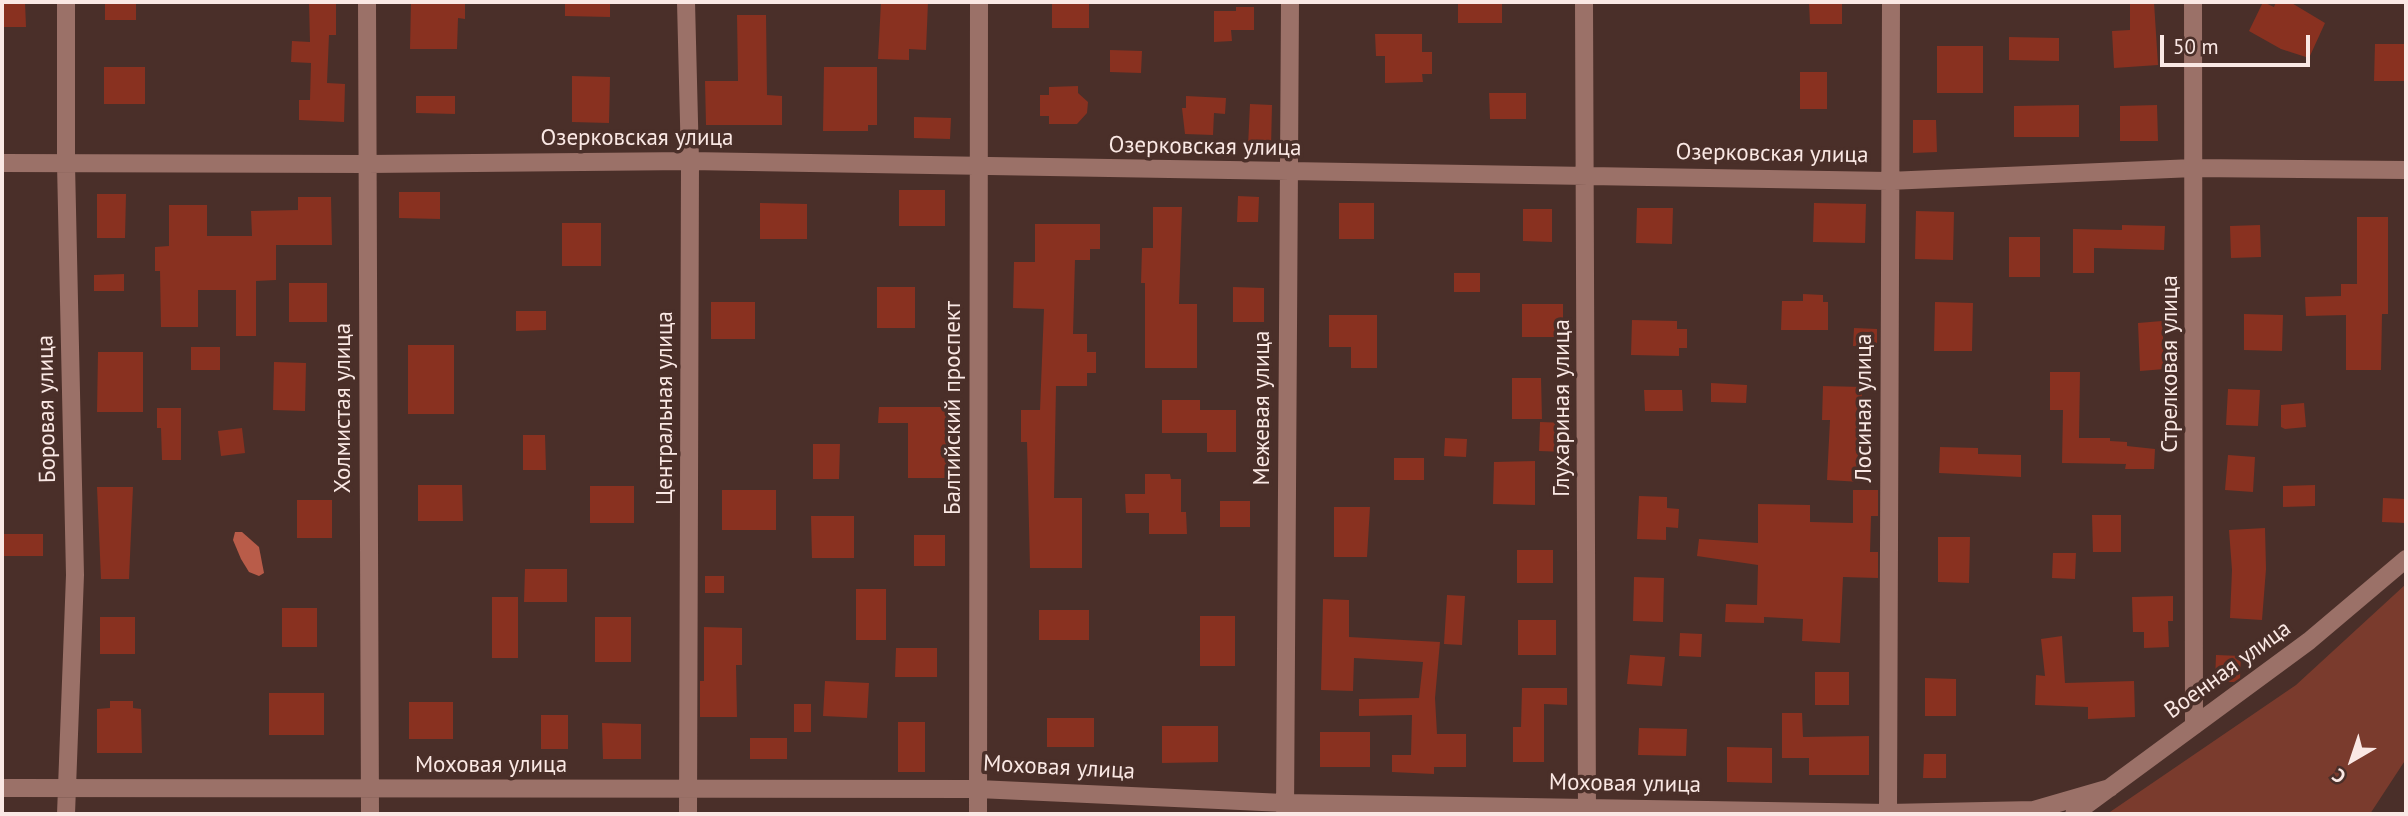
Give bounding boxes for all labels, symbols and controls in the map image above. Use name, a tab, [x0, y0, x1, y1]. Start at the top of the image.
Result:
scale bar	[2163, 21, 2314, 65]
text: 50 m	[2173, 33, 2219, 60]
street label: Озерковская улица	[541, 124, 733, 152]
street label: Озерковская улица	[1108, 132, 1302, 162]
street label: Озерковская улица	[1675, 139, 1869, 169]
street label: Стрелковая улица	[2156, 275, 2184, 453]
street label: Балтийский проспект	[939, 301, 967, 515]
street label: Центральная улица	[651, 311, 679, 505]
street label: Глухариная улица	[1548, 319, 1576, 497]
street label: Холмистая улица	[329, 323, 357, 493]
street label: Межевая улица	[1248, 331, 1276, 485]
street label: Лосиная улица	[1850, 333, 1878, 483]
street label: Боровая улица	[32, 335, 62, 483]
street label: Военная улица	[2159, 615, 2297, 725]
north arrow	[2317, 725, 2387, 795]
street label: Моховая улица	[982, 750, 1136, 786]
street label: Моховая улица	[415, 751, 567, 779]
text: С	[2327, 764, 2350, 789]
street label: Моховая улица	[1549, 769, 1701, 799]

